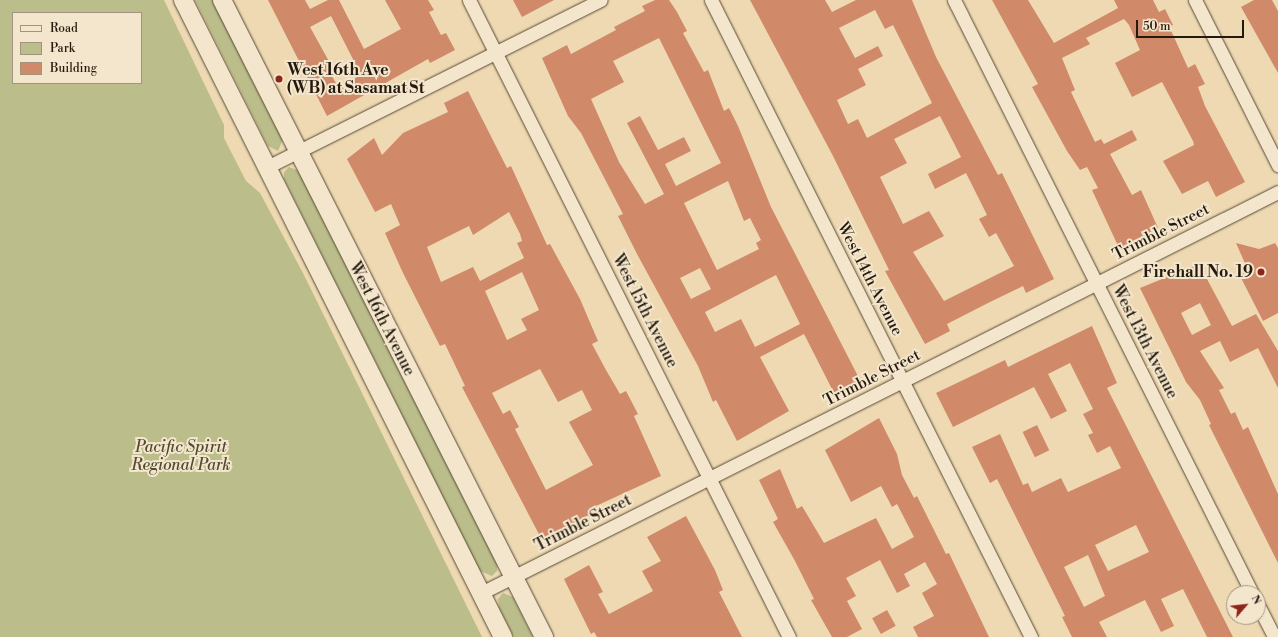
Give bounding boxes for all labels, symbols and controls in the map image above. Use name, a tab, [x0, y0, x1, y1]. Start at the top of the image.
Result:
legend	[12, 12, 142, 84]
scale bar	[1138, 12, 1246, 38]
text: 50 m	[1143, 19, 1171, 34]
text: Road	[50, 21, 78, 36]
text: Park	[50, 41, 75, 56]
place label: West 16th Ave (WB) at Sasamat St	[287, 60, 424, 98]
text: Building	[50, 61, 97, 76]
marker: West 16th Ave (WB) at Sasamat St	[274, 74, 284, 84]
street label: Trimble Street	[1110, 199, 1212, 265]
street label: West 14th Avenue	[833, 219, 907, 339]
street label: West 15th Avenue	[608, 251, 682, 371]
street label: West 16th Avenue	[345, 259, 419, 379]
place label: Firehall No. 19	[1143, 262, 1253, 282]
marker: Firehall No. 19	[1256, 267, 1266, 277]
street label: West 13th Avenue	[1108, 282, 1182, 402]
street label: Trimble Street	[821, 345, 923, 411]
park label: Pacific Spirit Regional Park	[131, 437, 231, 475]
street label: Trimble Street	[532, 490, 634, 556]
north arrow	[1226, 585, 1266, 625]
text: N	[1247, 593, 1264, 607]

